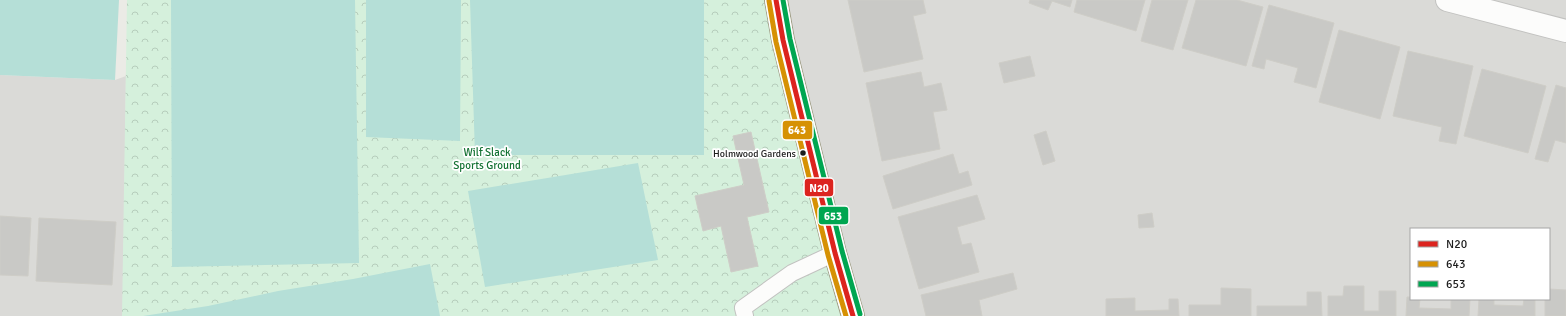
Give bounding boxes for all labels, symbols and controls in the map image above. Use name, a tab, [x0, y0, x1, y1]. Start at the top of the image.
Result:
line badge: 643	[782, 120, 813, 140]
text: 643	[788, 124, 806, 137]
park label: Wilf Slack Sports Ground	[453, 146, 521, 172]
place label: Holmwood Gardens	[713, 148, 797, 160]
marker: Holmwood Gardens	[798, 148, 808, 158]
line badge: N20	[804, 178, 834, 197]
text: N20	[809, 182, 829, 195]
line badge: 653	[818, 206, 849, 225]
text: 653	[824, 210, 842, 223]
legend	[1410, 228, 1550, 300]
text: N20	[1446, 237, 1467, 252]
text: 643	[1446, 257, 1465, 272]
text: 653	[1446, 277, 1465, 292]

